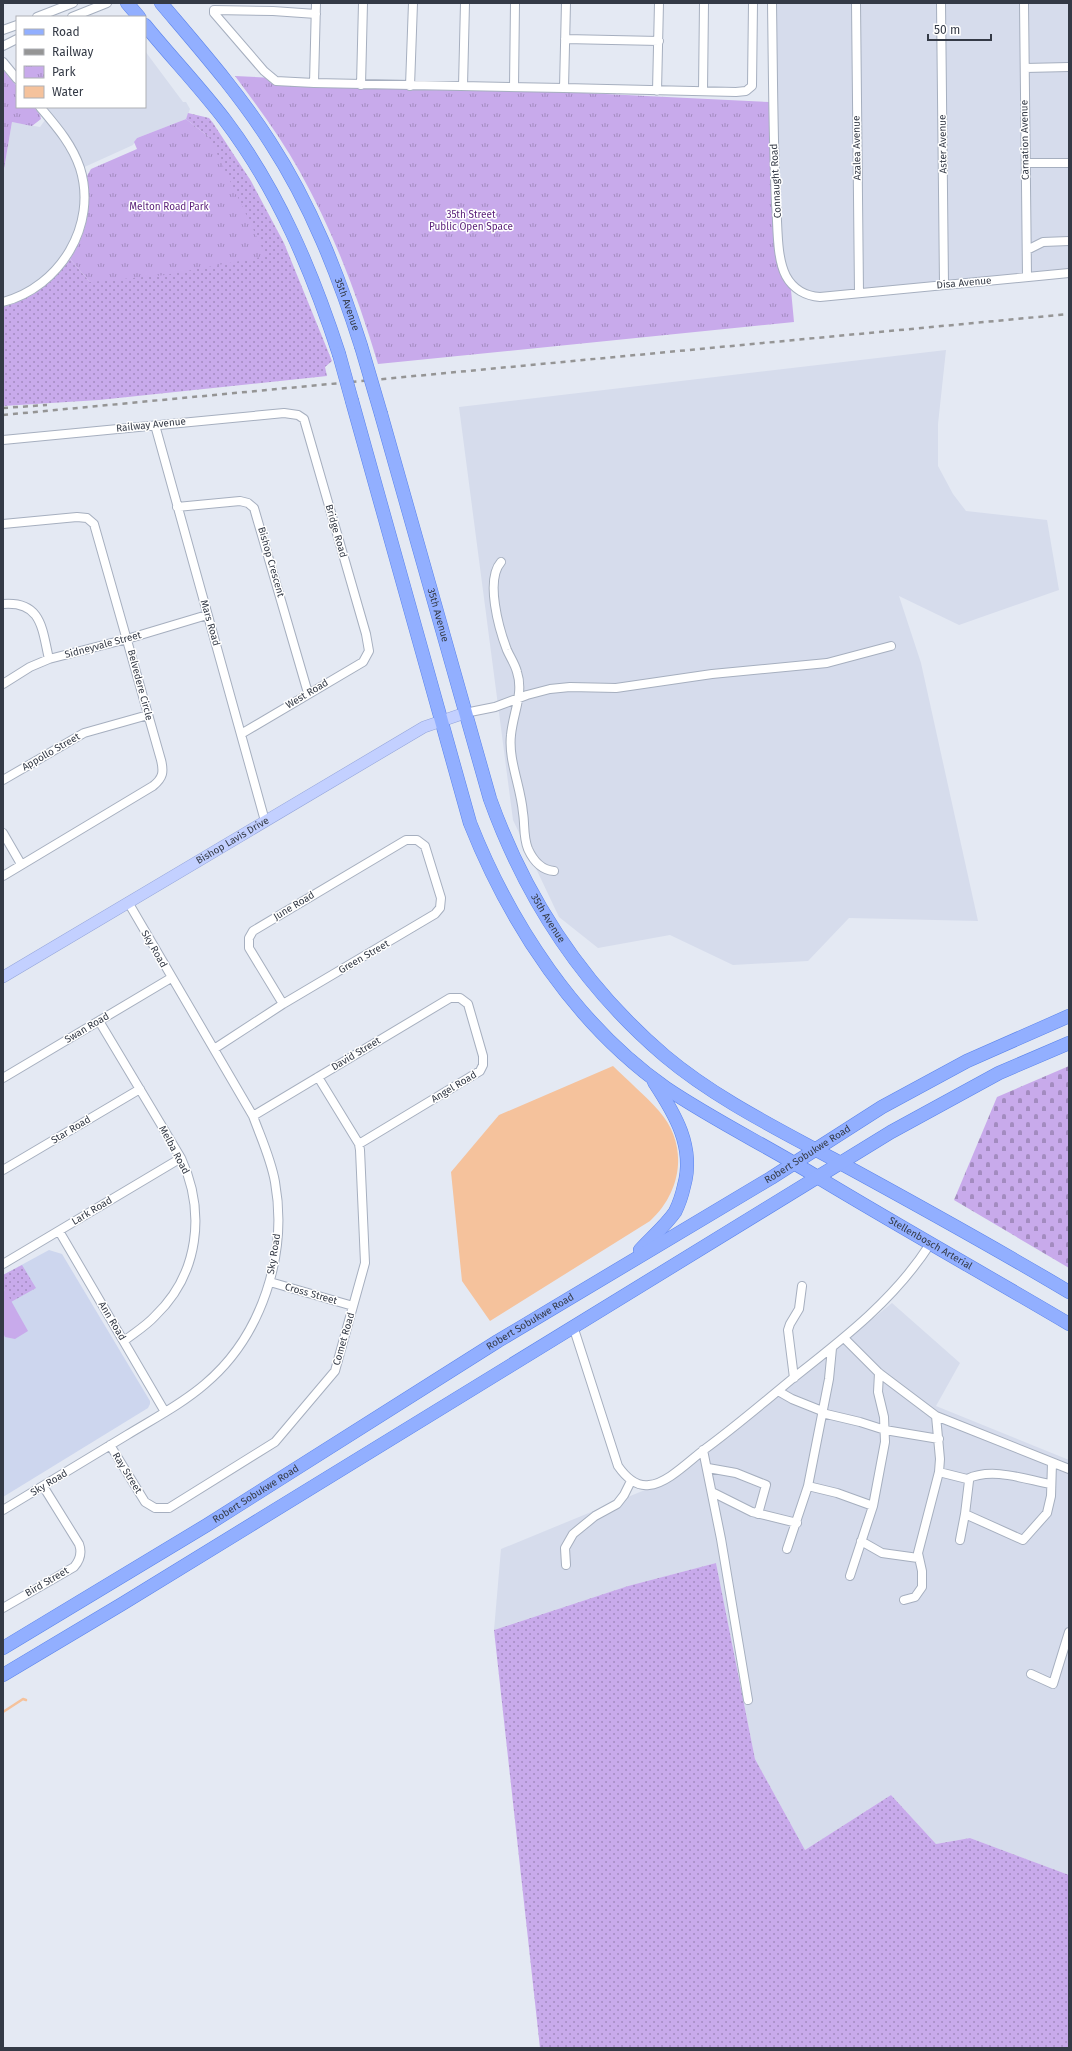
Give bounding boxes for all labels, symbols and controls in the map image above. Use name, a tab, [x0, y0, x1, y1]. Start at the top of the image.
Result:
legend	[16, 16, 146, 108]
scale bar	[928, 16, 991, 42]
text: 50 m	[934, 23, 960, 37]
text: Road	[52, 25, 80, 39]
text: Railway	[52, 45, 93, 59]
text: Park	[52, 65, 76, 79]
text: Water	[52, 85, 84, 99]
street label: Carnation Avenue	[1018, 100, 1032, 180]
street label: Aster Avenue	[936, 114, 950, 174]
street label: Azalea Avenue	[850, 115, 864, 181]
street label: Connaught Road	[768, 143, 784, 219]
park label: Melton Road Park	[129, 201, 210, 213]
park label: 35th Street Public Open Space	[429, 209, 513, 233]
street label: Disa Avenue	[936, 275, 992, 291]
street label: 35th Avenue	[332, 276, 362, 332]
street label: Railway Avenue	[115, 415, 187, 435]
street label: Bridge Road	[323, 503, 349, 559]
street label: Bishop Crescent	[255, 526, 287, 599]
street label: 35th Avenue	[425, 587, 451, 643]
street label: Mars Road	[198, 599, 222, 647]
street label: Sidneyvale Street	[63, 629, 143, 661]
street label: Belvedere Circle	[125, 648, 155, 722]
street label: West Road	[284, 677, 331, 711]
street label: Appollo Street	[20, 730, 82, 773]
street label: Bishop Lavis Drive	[194, 814, 271, 867]
street label: June Road	[271, 889, 317, 923]
street label: 35th Avenue	[528, 892, 567, 945]
street label: Sky Road	[139, 928, 170, 970]
street label: Green Street	[337, 938, 392, 976]
street label: Swan Road	[63, 1010, 111, 1046]
street label: David Street	[329, 1034, 383, 1073]
street label: Angel Road	[429, 1069, 479, 1105]
street label: Star Road	[49, 1114, 93, 1146]
street label: Robert Sobukwe Road	[762, 1123, 853, 1186]
street label: Melba Road	[156, 1124, 192, 1176]
street label: Lark Road	[70, 1194, 114, 1228]
street label: Stellenbosch Arterial	[886, 1214, 974, 1272]
street label: Sky Road	[265, 1233, 283, 1275]
street label: Cross Street	[283, 1281, 339, 1307]
street label: Robert Sobukwe Road	[484, 1291, 576, 1353]
street label: Ann Road	[96, 1299, 128, 1343]
street label: Comet Road	[331, 1311, 357, 1367]
street label: Ray Street	[110, 1450, 144, 1496]
street label: Robert Sobukwe Road	[210, 1462, 301, 1526]
street label: Sky Road	[28, 1467, 70, 1499]
street label: Bird Street	[23, 1565, 71, 1599]

